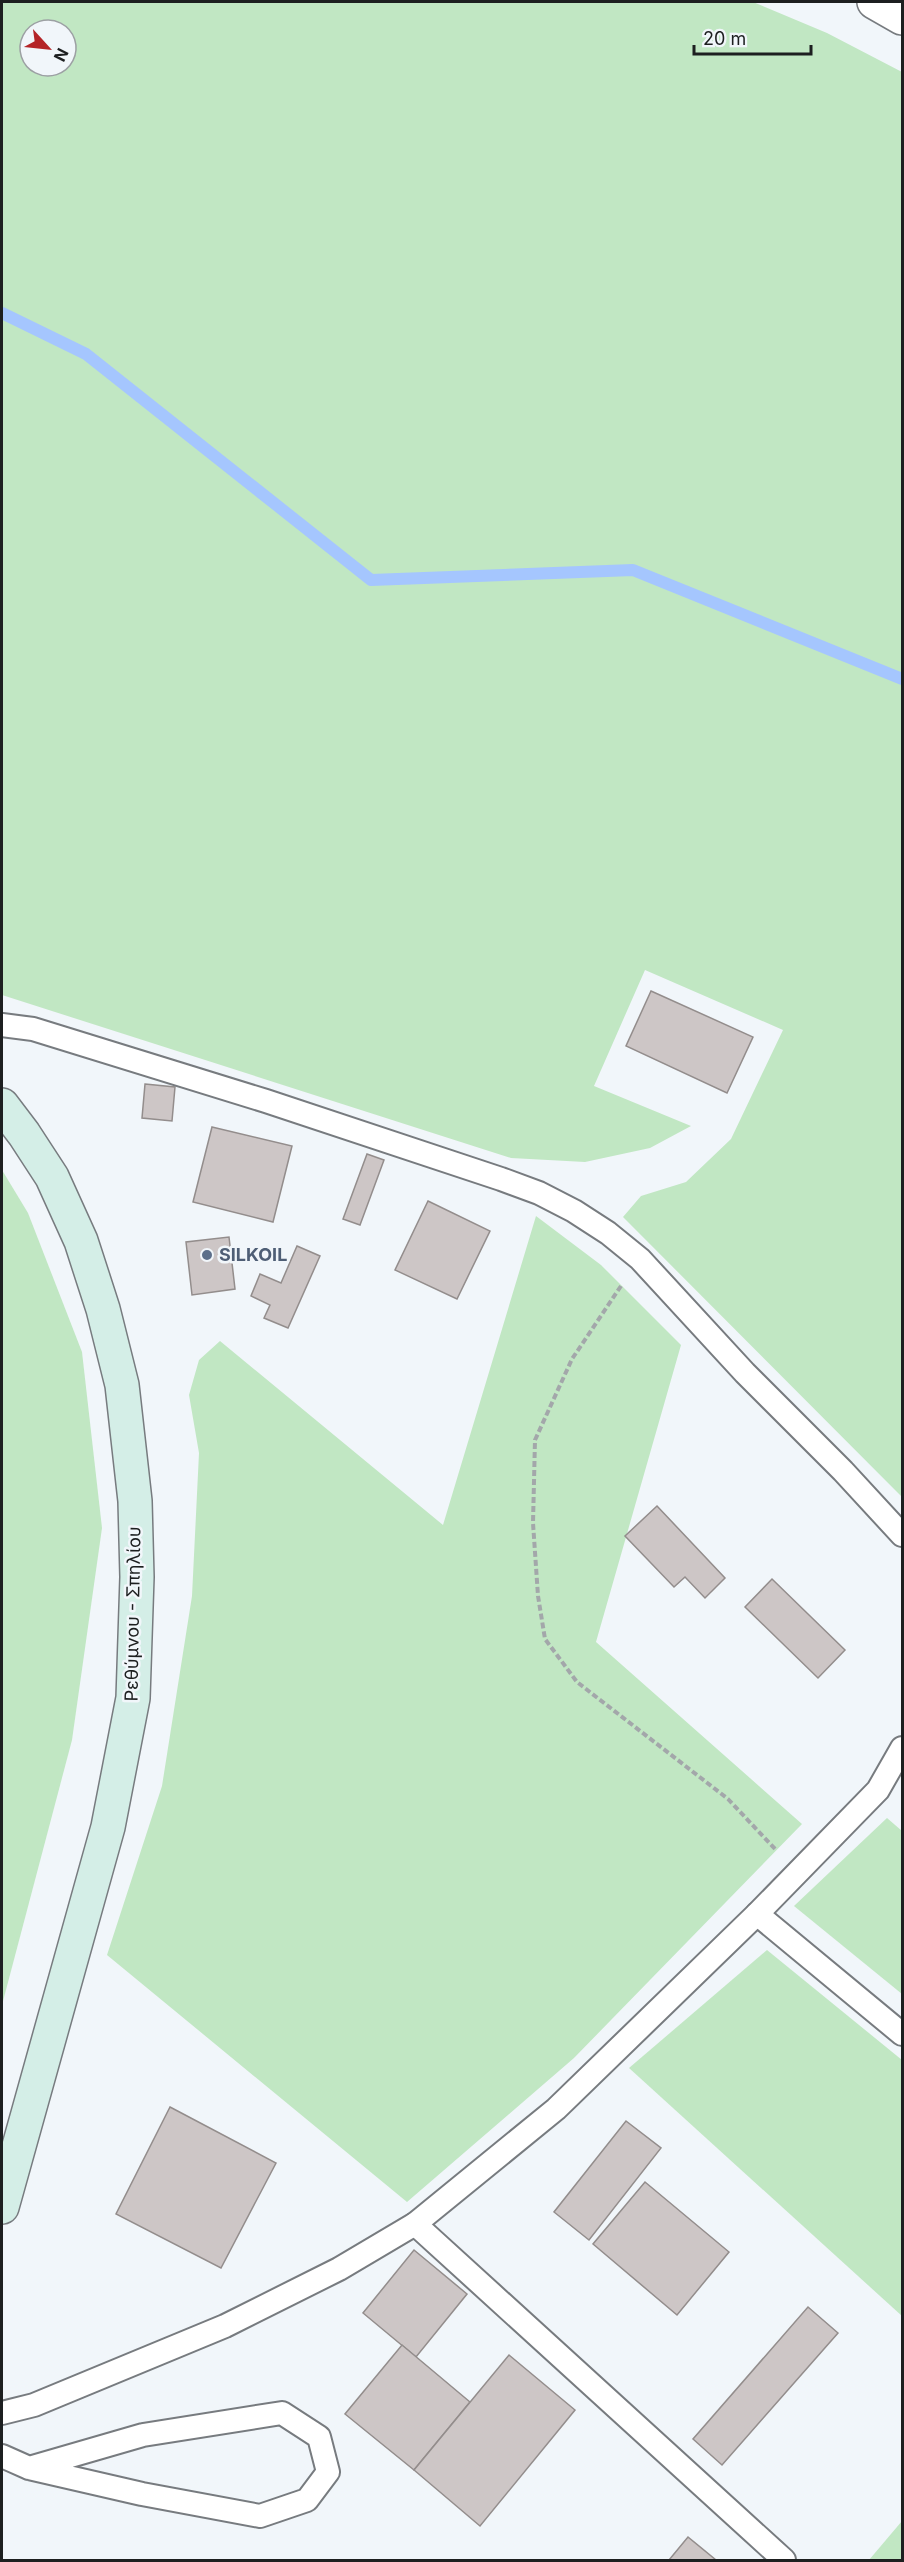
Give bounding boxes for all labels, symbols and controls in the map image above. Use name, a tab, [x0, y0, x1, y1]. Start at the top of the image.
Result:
north arrow	[18, 18, 78, 78]
scale bar	[694, 18, 811, 56]
text: 20 m	[703, 28, 746, 49]
text: N	[50, 45, 73, 65]
place label: SILKOIL	[219, 1244, 287, 1265]
marker: SILKOIL	[200, 1248, 214, 1262]
street label: Ρεθύμνου - Σπηλίου	[120, 1526, 145, 1702]

